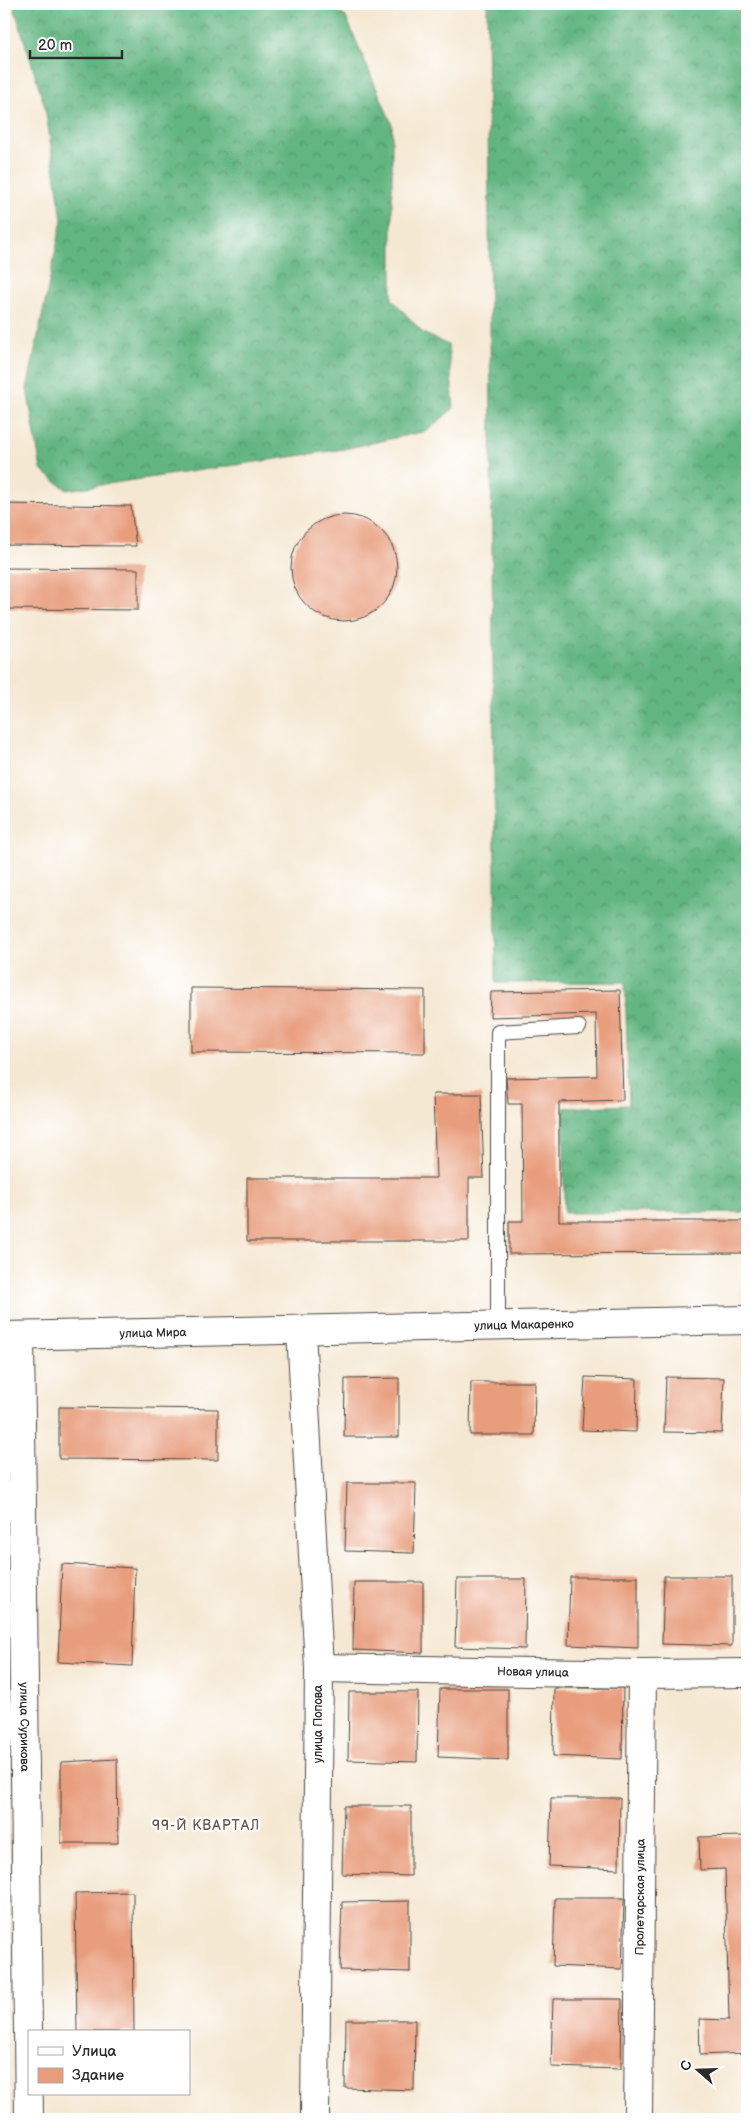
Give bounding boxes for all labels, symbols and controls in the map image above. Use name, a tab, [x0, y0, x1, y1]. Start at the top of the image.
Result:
scale bar	[30, 28, 122, 60]
text: 20 m	[38, 36, 72, 55]
street label: улица Макаренко	[474, 1317, 574, 1334]
street label: улица Мира	[119, 1325, 187, 1342]
street label: Новая улица	[497, 1664, 569, 1681]
street label: улица Сурикова	[16, 1682, 32, 1772]
street label: улица Попова	[311, 1685, 326, 1763]
district label: 99-Й КВАРТАЛ	[152, 1817, 260, 1834]
street label: Пролетарская улица	[632, 1838, 649, 1956]
legend	[28, 2030, 190, 2096]
text: Улица	[72, 2042, 117, 2061]
north arrow	[674, 2046, 724, 2096]
text: С	[677, 2058, 696, 2073]
text: Здание	[72, 2066, 124, 2085]

